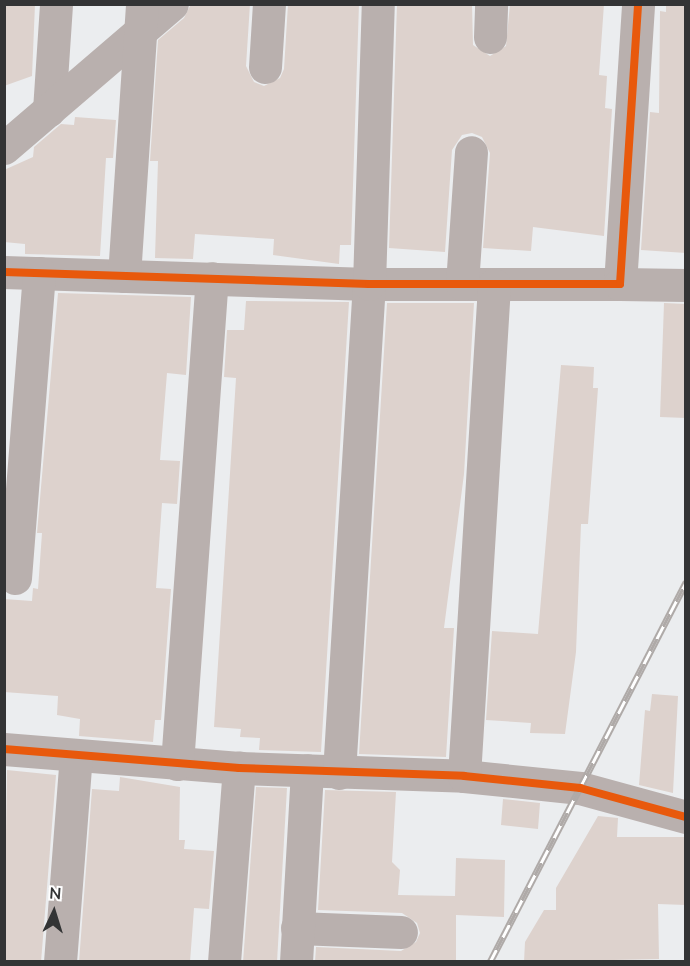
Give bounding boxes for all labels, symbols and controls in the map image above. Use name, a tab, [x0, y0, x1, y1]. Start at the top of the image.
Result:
north arrow	[24, 882, 84, 942]
text: N	[49, 883, 62, 905]

